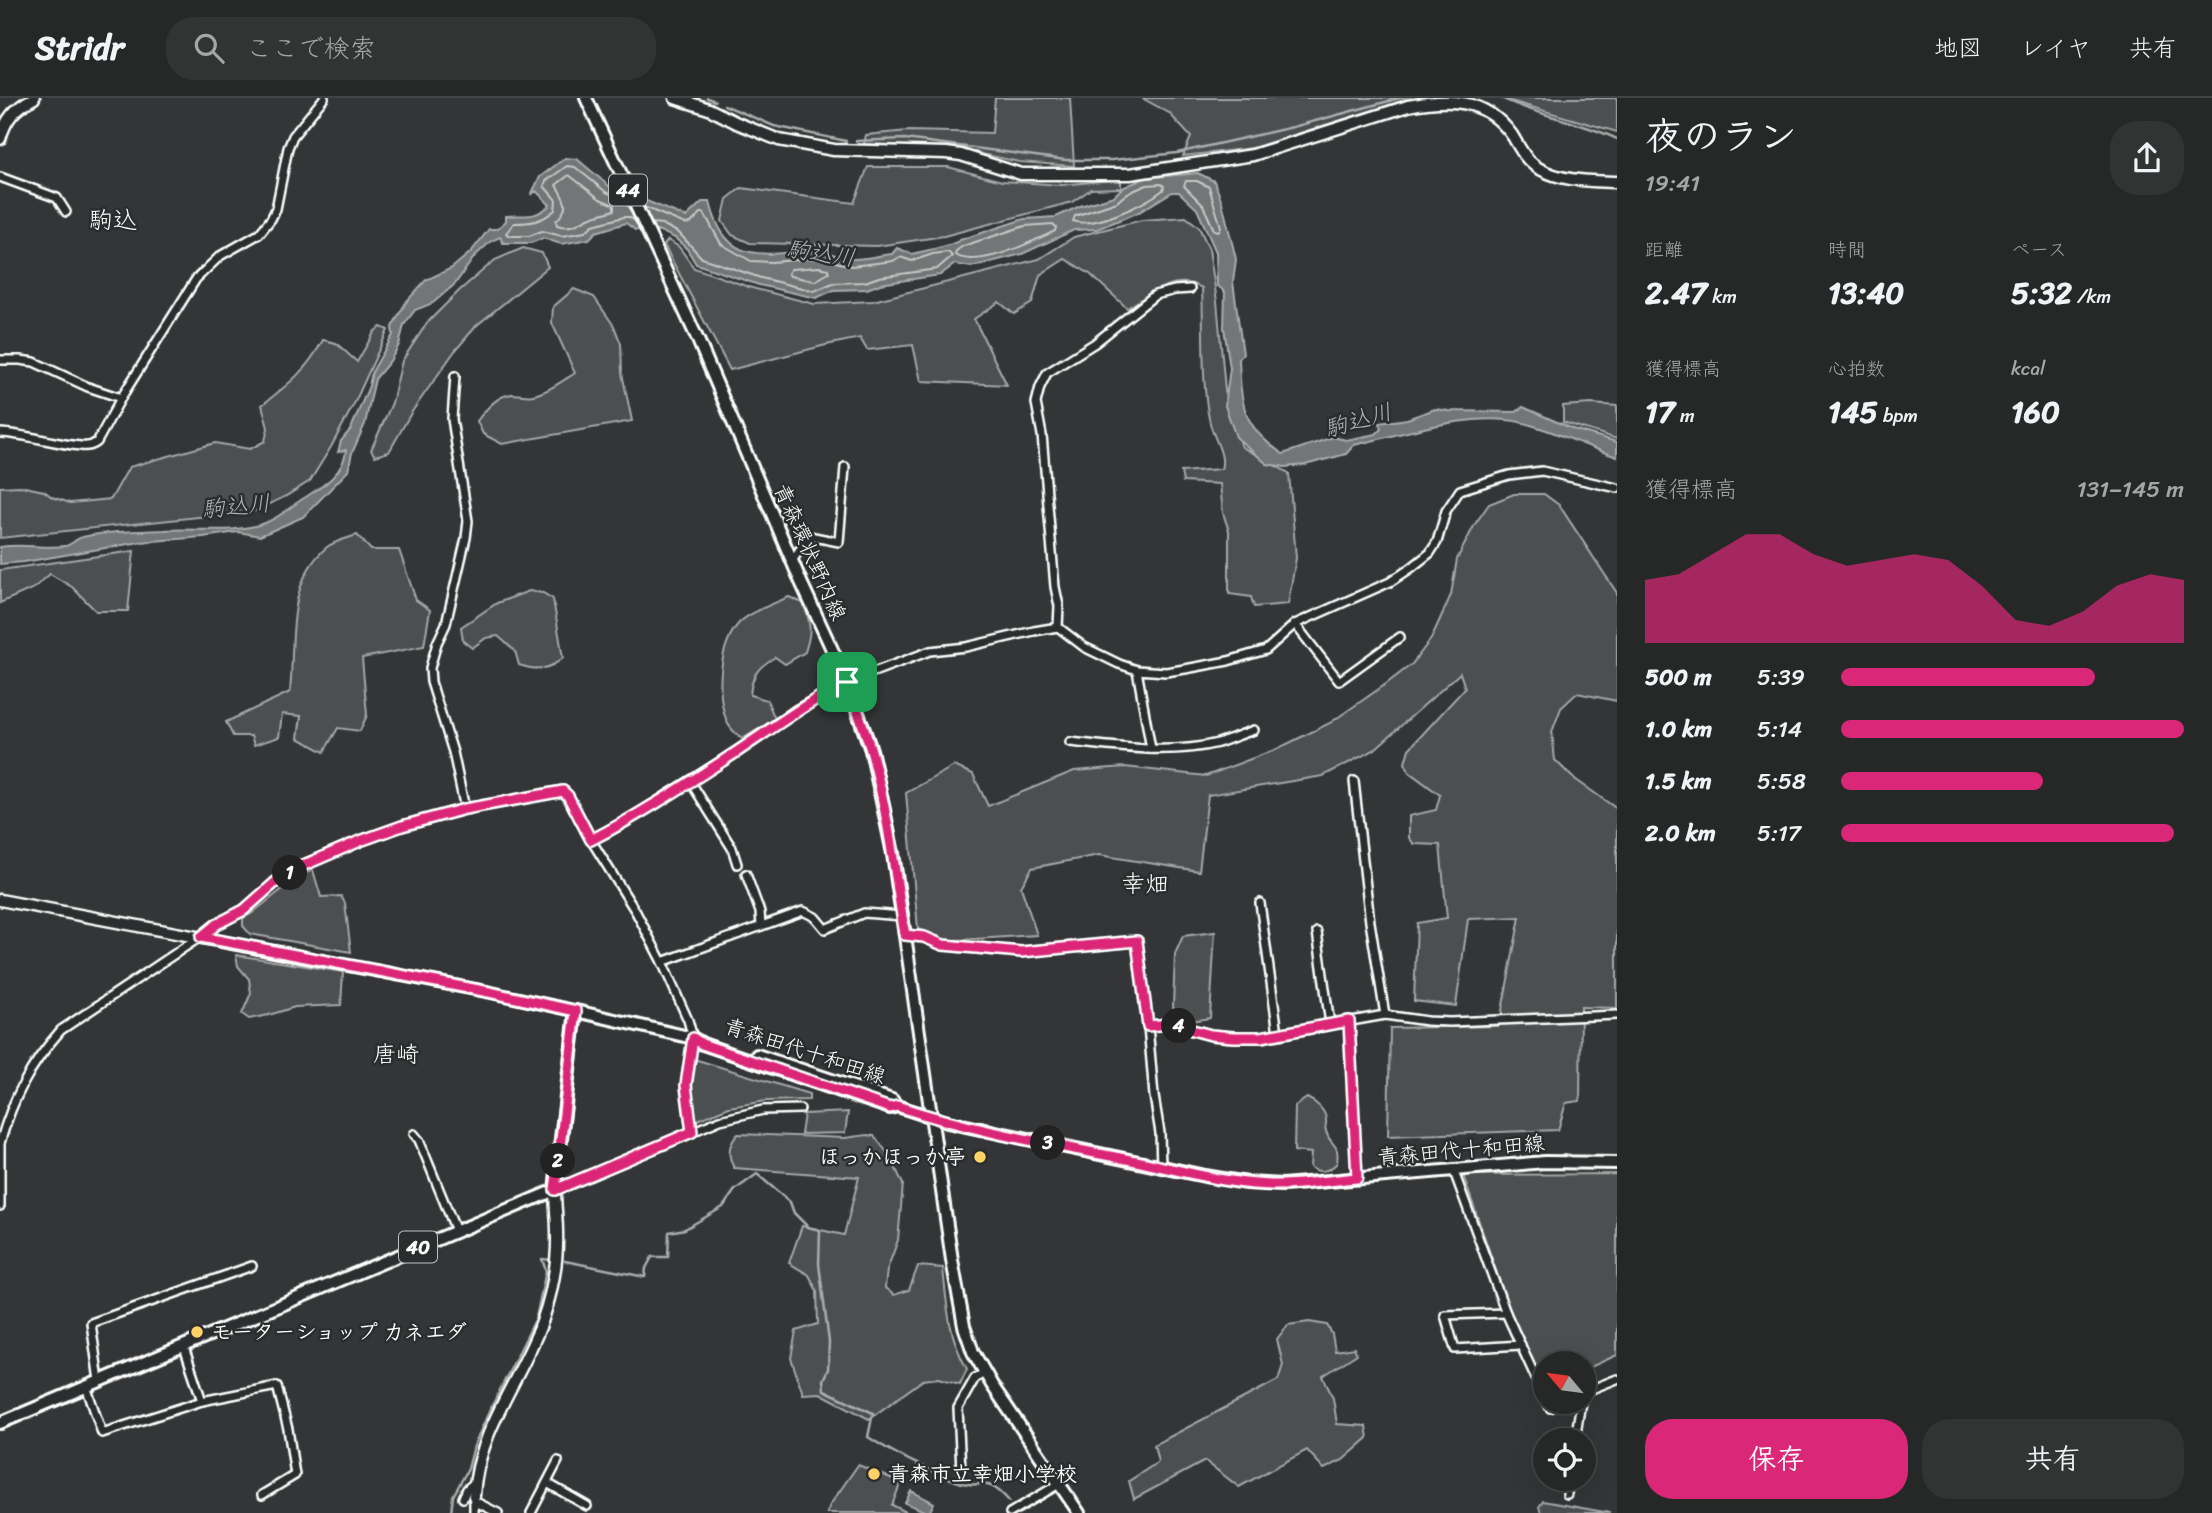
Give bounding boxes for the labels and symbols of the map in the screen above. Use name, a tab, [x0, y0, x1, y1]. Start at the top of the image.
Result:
road number: 44	[609, 174, 647, 206]
district label: 駒込	[89, 199, 137, 241]
water label: 駒込川	[784, 228, 858, 279]
water label: 駒込川	[1319, 391, 1397, 450]
street label: 青森環状野内線	[763, 477, 857, 627]
water label: 駒込川	[200, 483, 273, 530]
pin	[817, 652, 877, 712]
pin: 1	[272, 856, 308, 890]
district label: 幸畑	[1121, 863, 1169, 905]
street label: 青森田代十和田線	[719, 1007, 891, 1095]
pin: 4	[1162, 1009, 1196, 1044]
district label: 唐崎	[373, 1034, 419, 1075]
street label: 青森田代十和田線	[1376, 1124, 1546, 1176]
pin: 3	[1030, 1126, 1066, 1160]
place label: ほっかほっか亭	[819, 1138, 966, 1176]
pin: 2	[540, 1144, 576, 1178]
marker: ほっかほっか亭	[972, 1149, 988, 1165]
road number: 40	[399, 1232, 437, 1262]
place label: モーターショップ カネエダ	[211, 1313, 467, 1351]
marker: モーターショップ カネエダ	[189, 1324, 205, 1340]
north arrow	[1533, 1351, 1596, 1414]
place label: 青森市立幸畑小学校	[888, 1455, 1077, 1493]
marker: 青森市立幸畑小学校	[866, 1466, 882, 1482]

